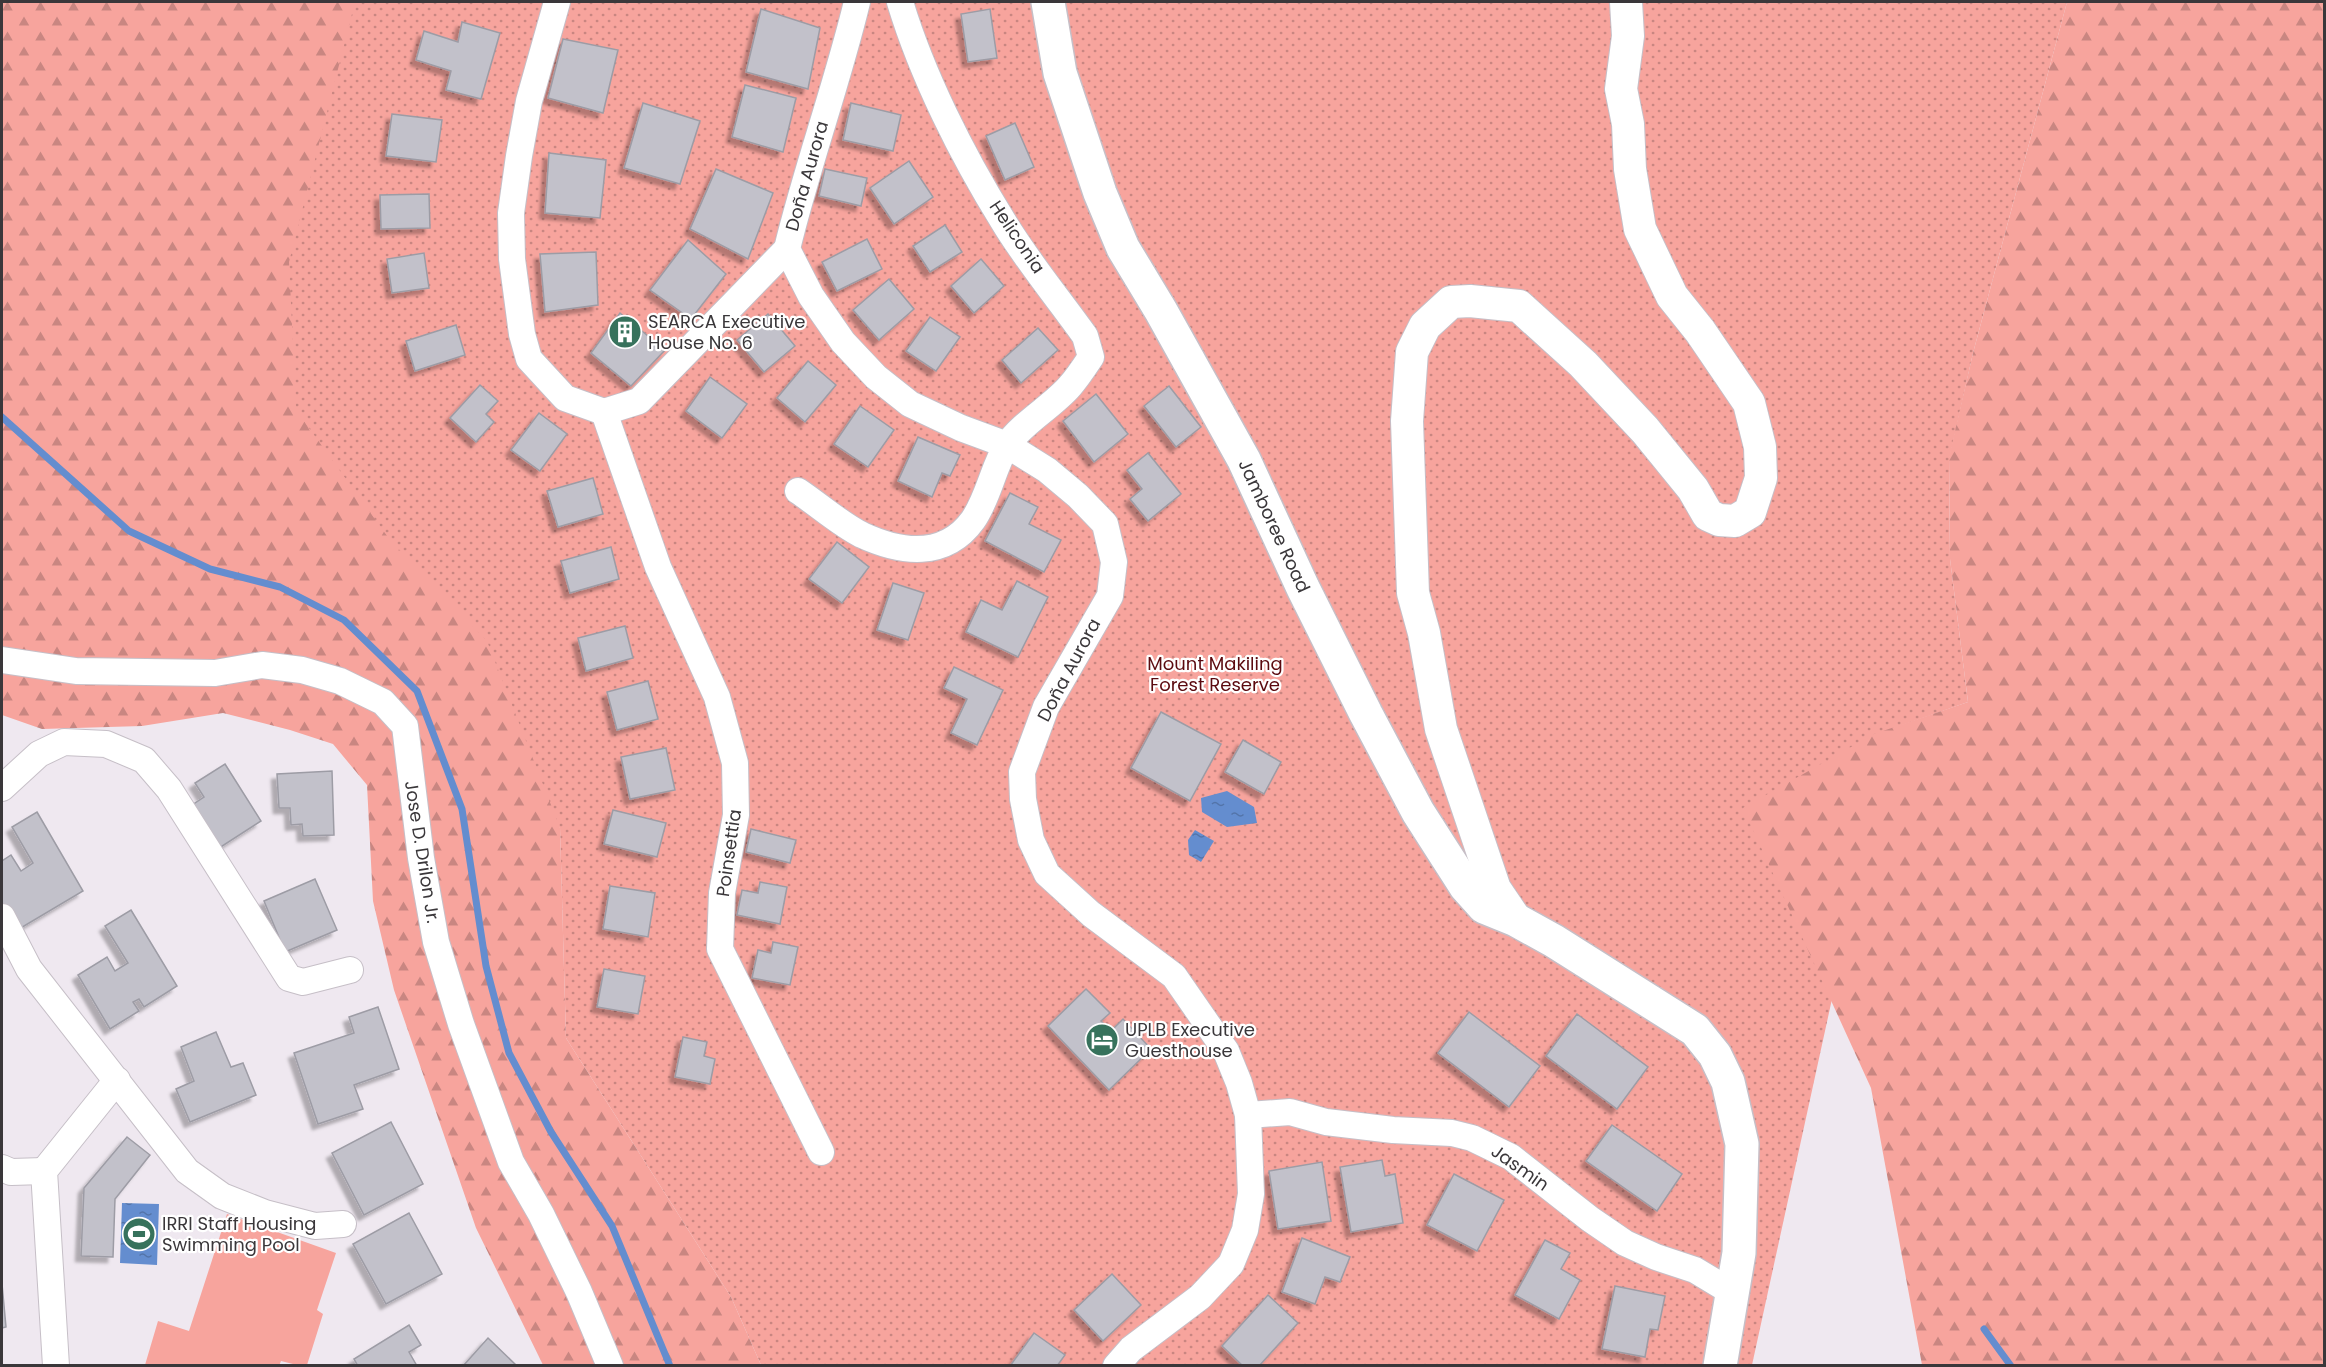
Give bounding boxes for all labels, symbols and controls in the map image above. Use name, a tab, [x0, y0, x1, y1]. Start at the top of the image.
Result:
street label: Doña Aurora	[779, 118, 834, 234]
street label: Heliconia	[984, 195, 1051, 278]
place label: SEARCA Executive House No. 6	[648, 309, 805, 355]
building icon: SEARCA Executive House No. 6	[607, 314, 643, 350]
street label: Jamboree Road	[1233, 455, 1316, 597]
street label: Doña Aurora	[1031, 614, 1106, 726]
park label: Mount Makiling Forest Reserve	[1147, 651, 1283, 697]
street label: Jose D. Drilon Jr.	[399, 779, 446, 925]
street label: Poinsettia	[710, 808, 747, 898]
place label: UPLB Executive Guesthouse	[1125, 1017, 1255, 1063]
hotel icon: UPLB Executive Guesthouse	[1084, 1022, 1120, 1058]
street label: Jasmin	[1486, 1139, 1554, 1197]
place label: IRRI Staff Housing Swimming Pool	[162, 1211, 317, 1257]
sports icon: IRRI Staff Housing Swimming Pool	[121, 1216, 157, 1252]

